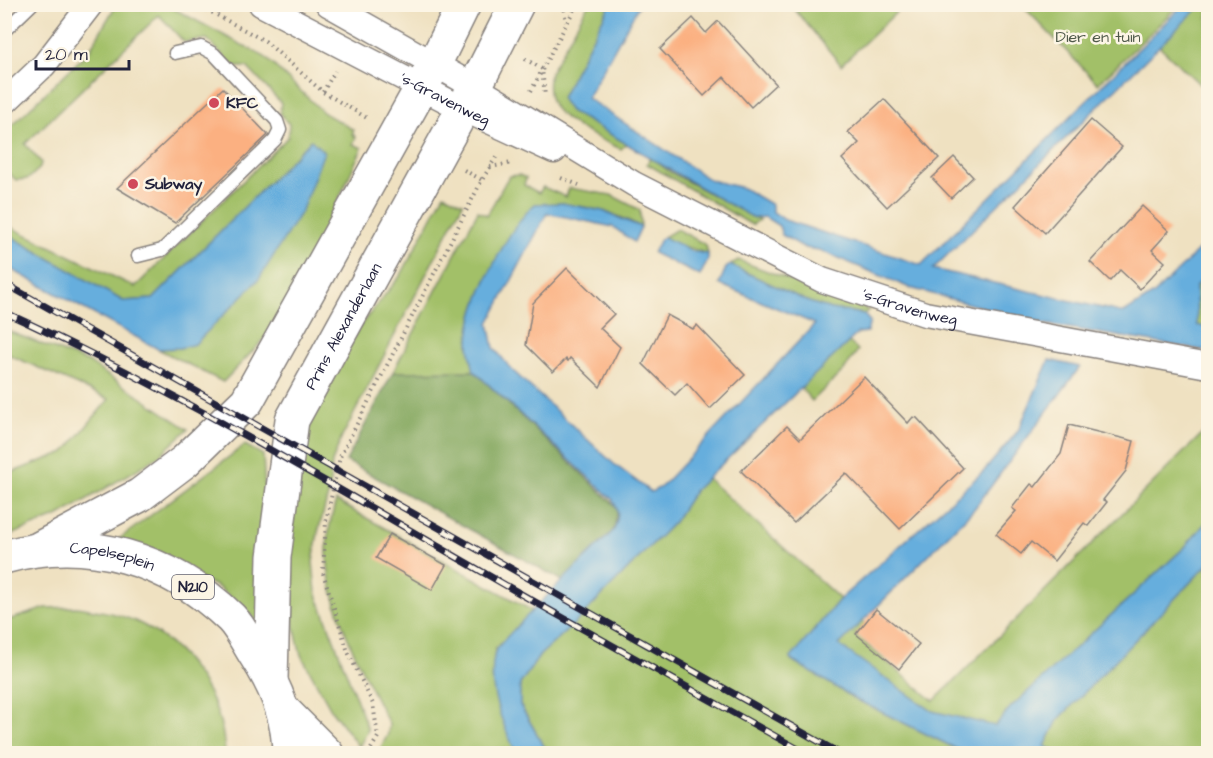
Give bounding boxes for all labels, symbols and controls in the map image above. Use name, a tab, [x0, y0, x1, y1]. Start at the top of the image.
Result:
park label: Dier en tuin	[1056, 26, 1140, 48]
scale bar	[36, 33, 129, 71]
text: 20 m	[45, 42, 88, 67]
street label: 's-Gravenweg	[396, 67, 494, 132]
place label: KFC	[226, 92, 259, 114]
marker: KFC	[207, 96, 221, 110]
place label: Subway	[144, 173, 202, 196]
marker: Subway	[126, 177, 140, 191]
street label: Prins Alexanderlaan	[300, 259, 387, 394]
street label: 's-Gravenweg	[859, 283, 959, 332]
street label: Capelseplein	[69, 537, 158, 577]
road number: N210	[172, 575, 214, 599]

